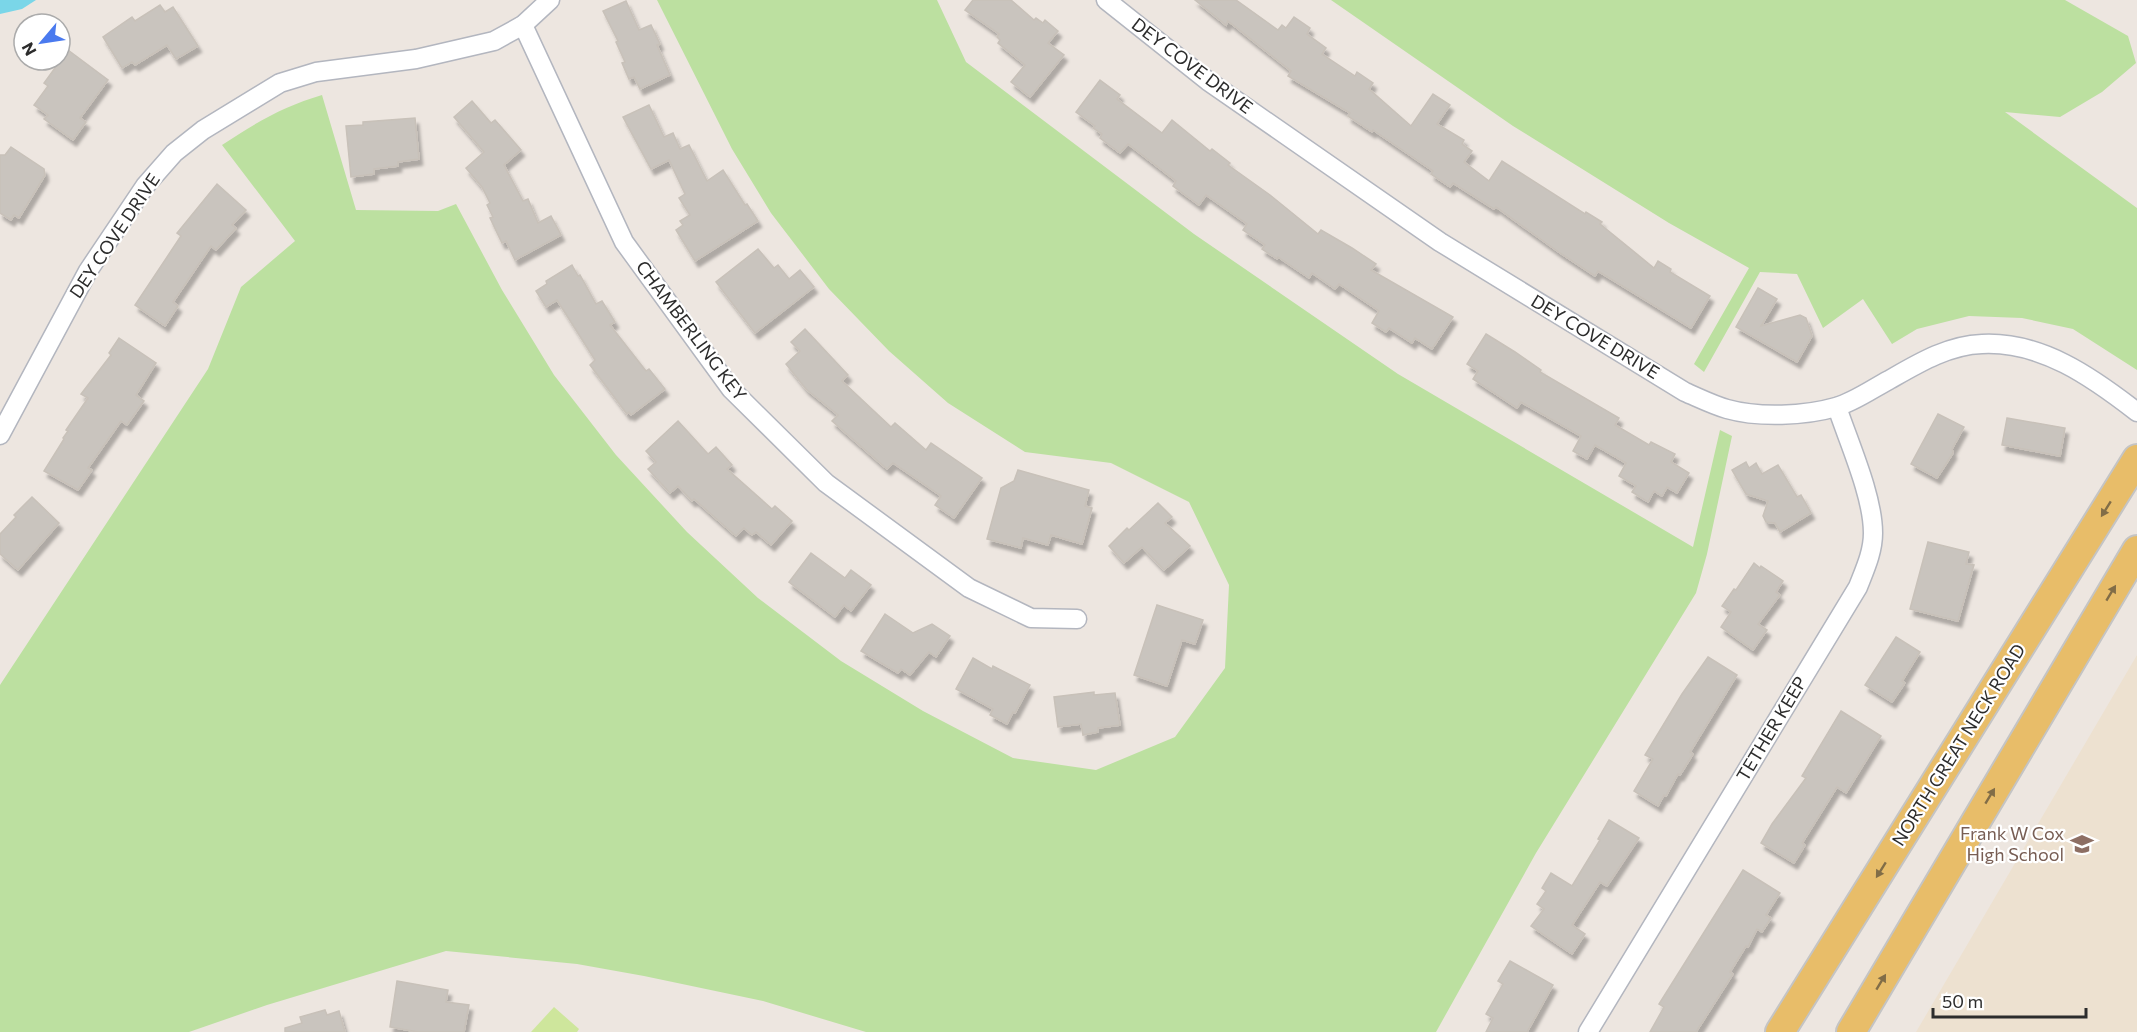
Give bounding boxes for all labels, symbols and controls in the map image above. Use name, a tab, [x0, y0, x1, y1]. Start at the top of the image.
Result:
north arrow	[12, 12, 72, 72]
street label: DEY COVE DRIVE	[1128, 13, 1257, 118]
text: N	[17, 40, 40, 59]
street label: DEY COVE DRIVE	[64, 169, 164, 302]
street label: CHAMBERLING KEY	[632, 256, 752, 405]
street label: DEY COVE DRIVE	[1527, 289, 1664, 383]
one-way arrow	[2101, 500, 2112, 517]
one-way arrow	[2105, 585, 2116, 601]
street label: NORTH GREAT NECK ROAD	[1887, 639, 2029, 850]
street label: TETHER KEEP	[1731, 672, 1811, 785]
one-way arrow	[1985, 788, 1996, 804]
place label: Frank W Cox High School	[1960, 822, 2064, 865]
school or university icon: Frank W Cox High School	[2069, 831, 2095, 857]
one-way arrow	[1875, 862, 1886, 878]
one-way arrow	[1875, 974, 1886, 990]
scale bar	[1933, 981, 2086, 1019]
text: 50 m	[1942, 990, 1983, 1012]

